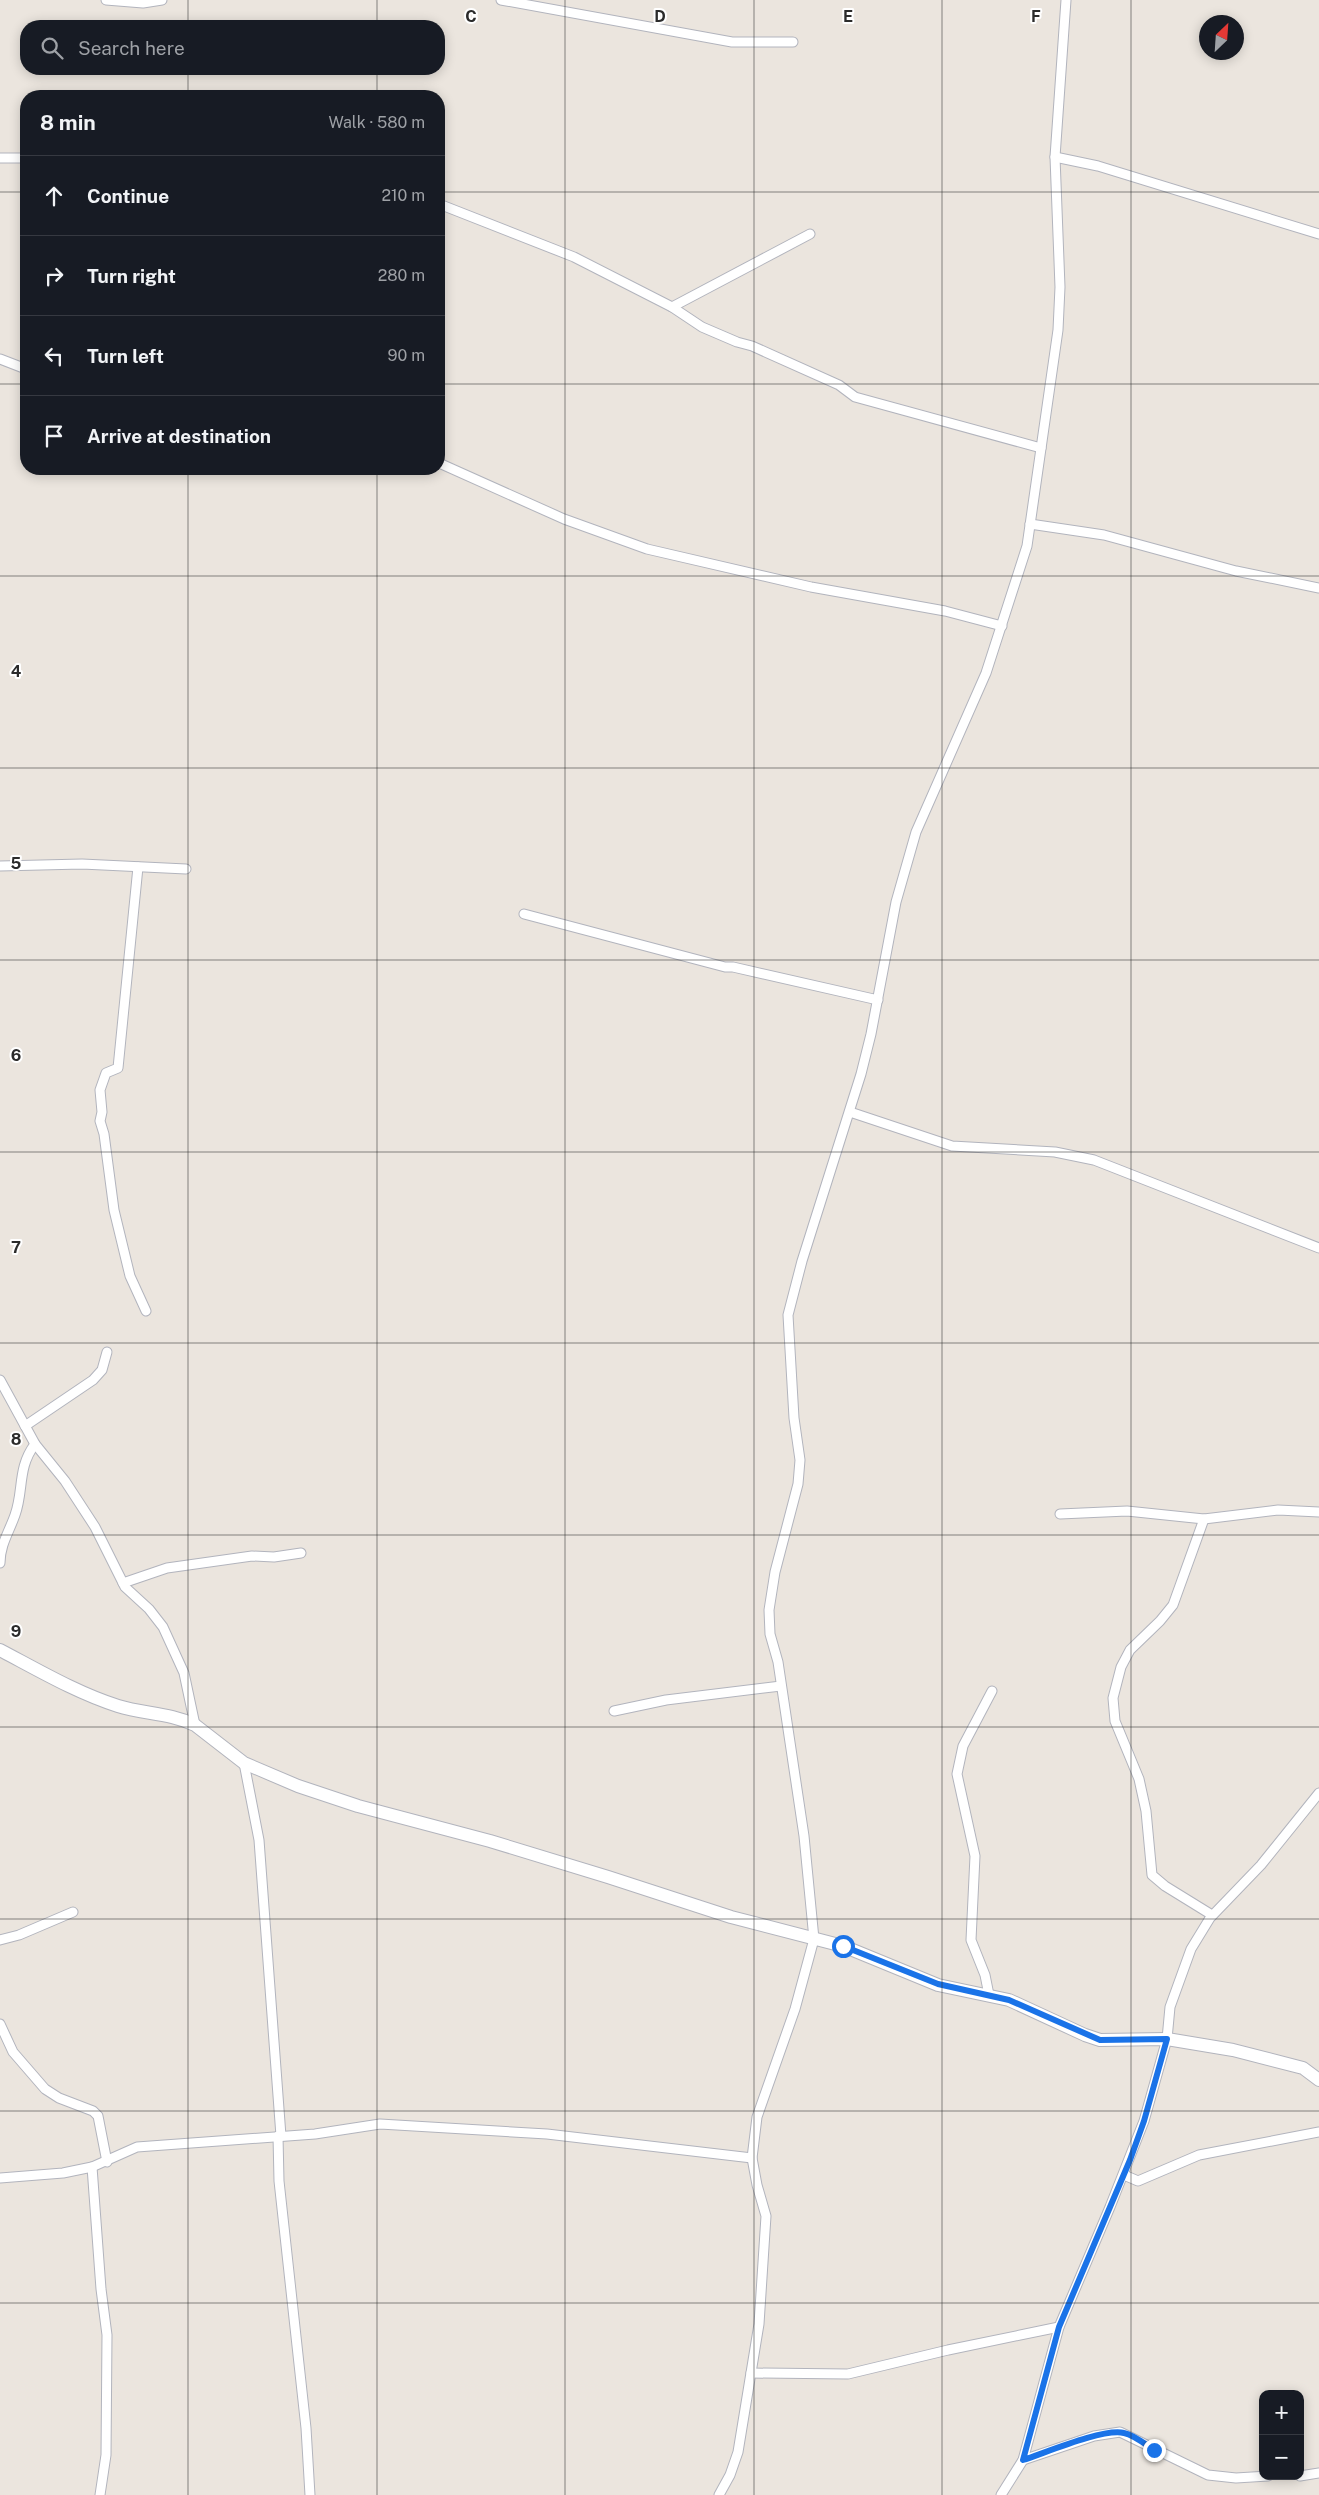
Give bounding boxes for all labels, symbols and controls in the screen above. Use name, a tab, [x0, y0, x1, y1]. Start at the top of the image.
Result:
text: C	[465, 7, 477, 26]
text: D	[654, 7, 666, 26]
text: E	[843, 7, 853, 26]
text: F	[1031, 7, 1041, 26]
north arrow	[1199, 15, 1244, 60]
search box	[20, 20, 445, 75]
icon: search	[38, 34, 66, 62]
text: Search here	[78, 37, 185, 59]
text: 8 min	[40, 110, 96, 135]
text: Walk · 580 m	[328, 113, 425, 132]
icon: ahead	[40, 182, 68, 210]
text: Continue	[87, 185, 169, 207]
text: 210 m	[381, 186, 425, 205]
icon: right	[40, 262, 68, 290]
text: Turn right	[87, 265, 176, 287]
text: 280 m	[378, 266, 425, 285]
icon: left	[40, 342, 68, 370]
text: Turn left	[87, 345, 164, 367]
text: 90 m	[388, 346, 425, 365]
icon: arrive	[40, 422, 68, 450]
text: Arrive at destination	[87, 425, 271, 447]
text: 4	[11, 662, 22, 681]
text: 5	[11, 854, 22, 873]
text: 6	[11, 1046, 21, 1065]
text: 7	[11, 1238, 21, 1257]
text: 8	[11, 1430, 22, 1449]
text: 9	[11, 1622, 21, 1641]
route start	[832, 1935, 855, 1958]
map controls	[1259, 2390, 1304, 2480]
button: +	[1259, 2390, 1304, 2435]
button: −	[1259, 2435, 1304, 2480]
route end	[1143, 2439, 1166, 2462]

